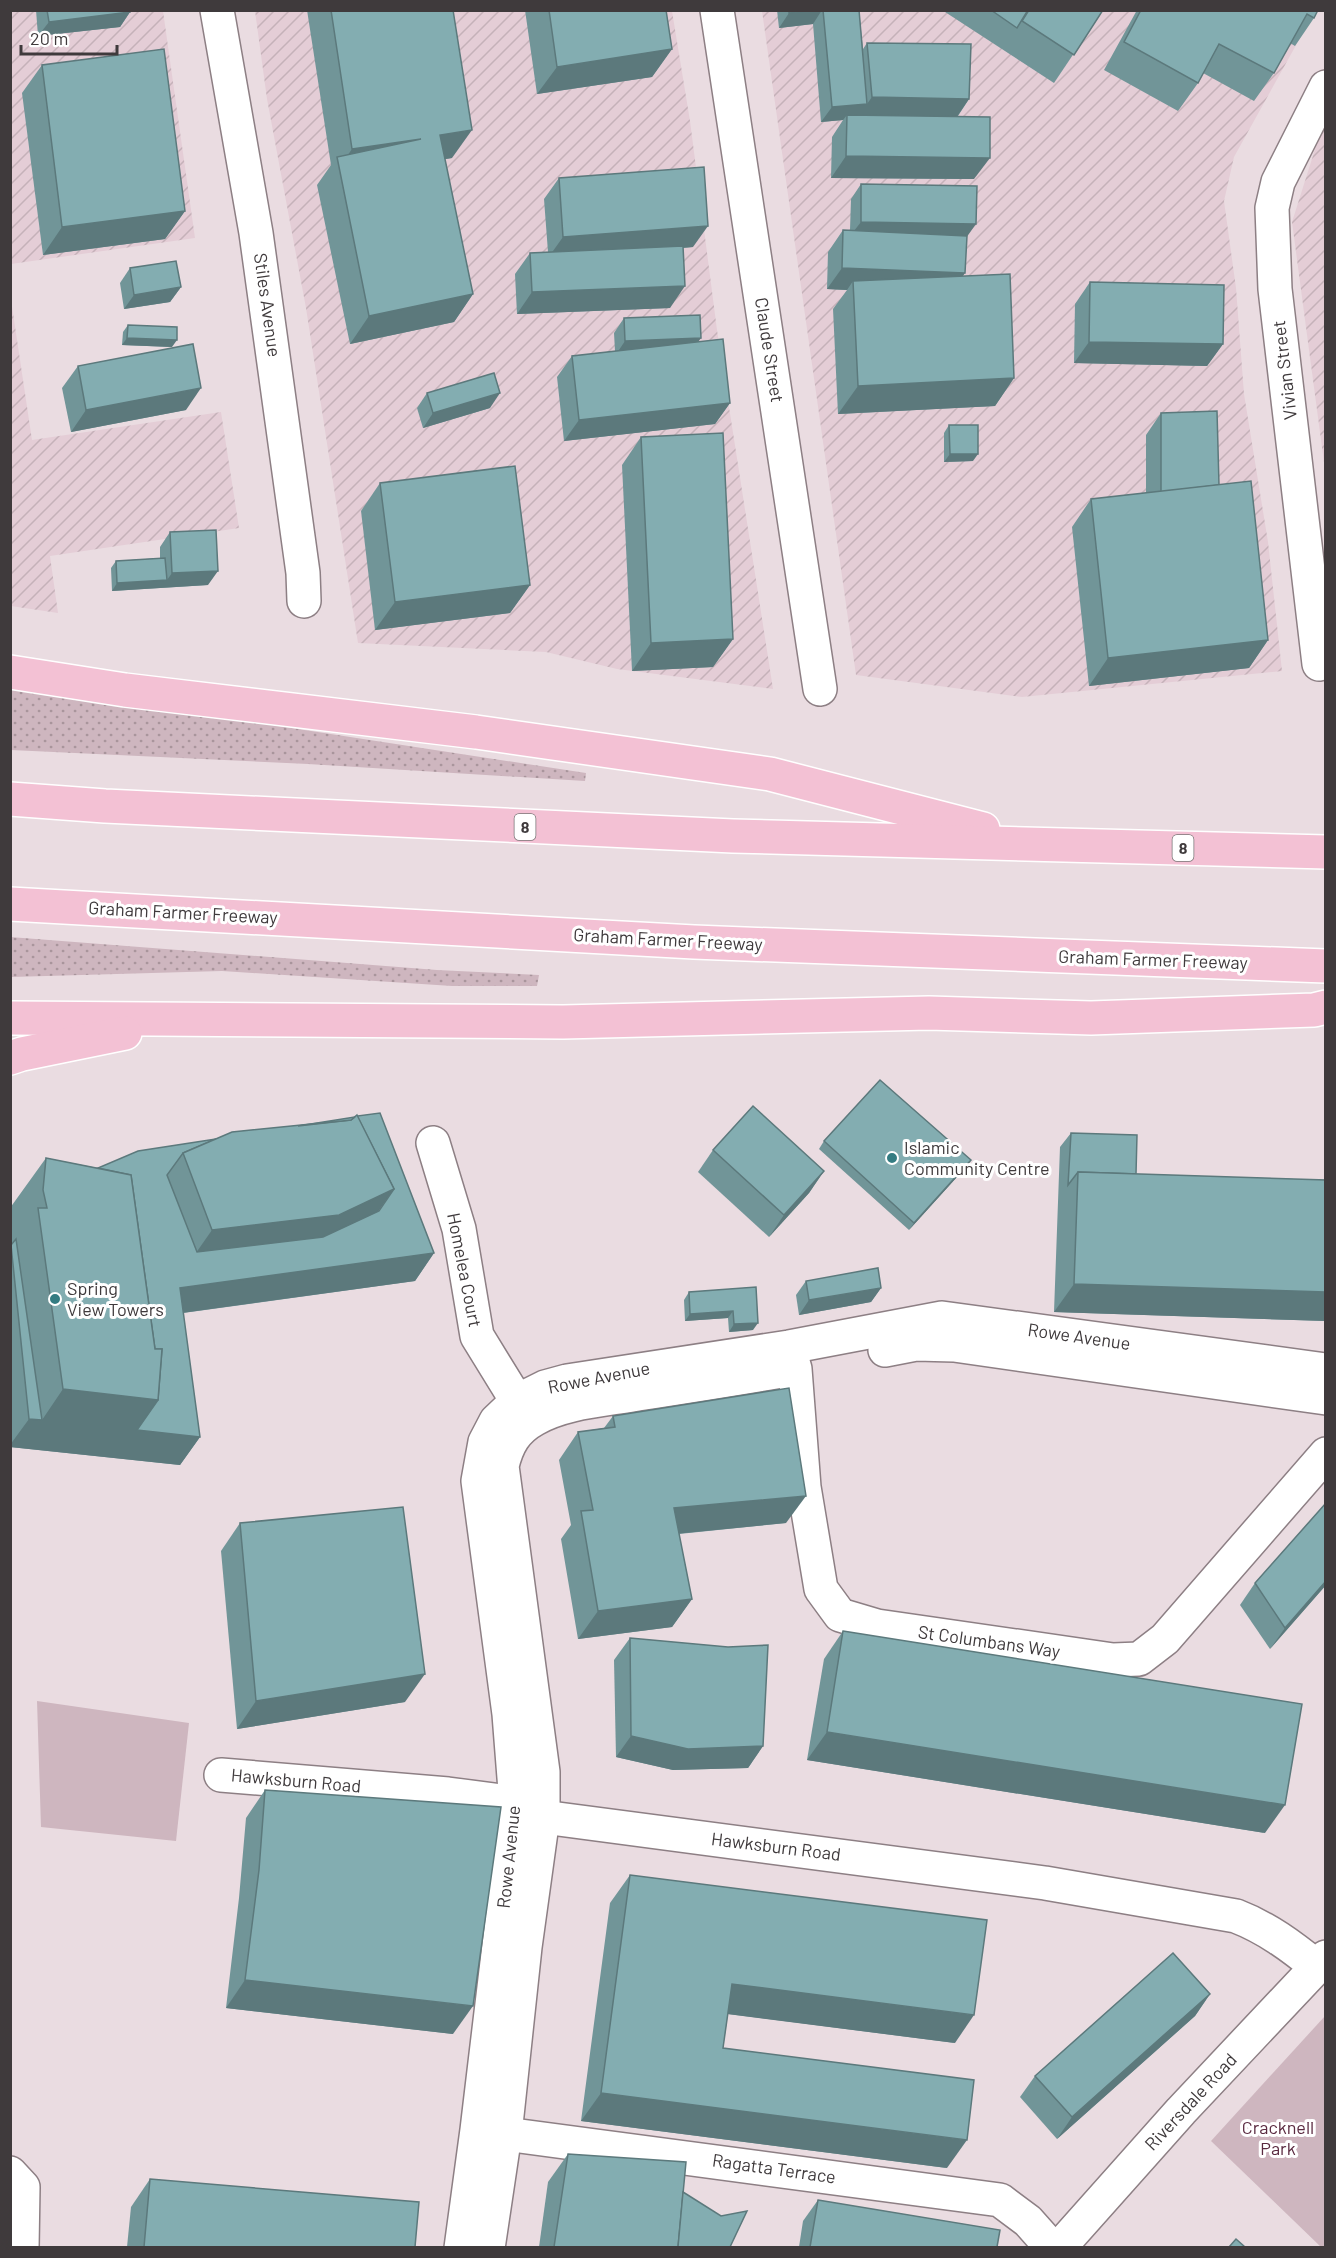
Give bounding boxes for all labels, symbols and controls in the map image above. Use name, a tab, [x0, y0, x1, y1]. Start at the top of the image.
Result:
scale bar	[21, 18, 117, 56]
text: 20 m	[30, 27, 68, 49]
street label: Stiles Avenue	[250, 251, 286, 358]
street label: Claude Street	[751, 296, 789, 404]
street label: Vivian Street	[1267, 319, 1301, 421]
road number: 8	[514, 814, 536, 840]
road number: 8	[1172, 835, 1194, 861]
street label: Graham Farmer Freeway	[88, 896, 278, 928]
street label: Graham Farmer Freeway	[573, 923, 763, 955]
street label: Graham Farmer Freeway	[1058, 945, 1248, 973]
place label: Islamic Community Centre	[904, 1136, 1050, 1179]
marker: Islamic Community Centre	[885, 1151, 899, 1165]
street label: Homelea Court	[443, 1211, 487, 1329]
place label: Spring View Towers	[67, 1277, 164, 1320]
marker: Spring View Towers	[48, 1292, 62, 1306]
street label: Rowe Avenue	[1026, 1318, 1132, 1354]
street label: Rowe Avenue	[546, 1356, 652, 1398]
street label: St Columbans Way	[917, 1620, 1062, 1662]
street label: Hawksburn Road	[230, 1763, 362, 1797]
street label: Rowe Avenue	[492, 1804, 524, 1910]
street label: Hawksburn Road	[710, 1827, 842, 1865]
street label: Riversdale Road	[1140, 2048, 1241, 2154]
park label: Cracknell Park	[1242, 2116, 1314, 2159]
street label: Ragatta Terrace	[711, 2148, 837, 2188]

